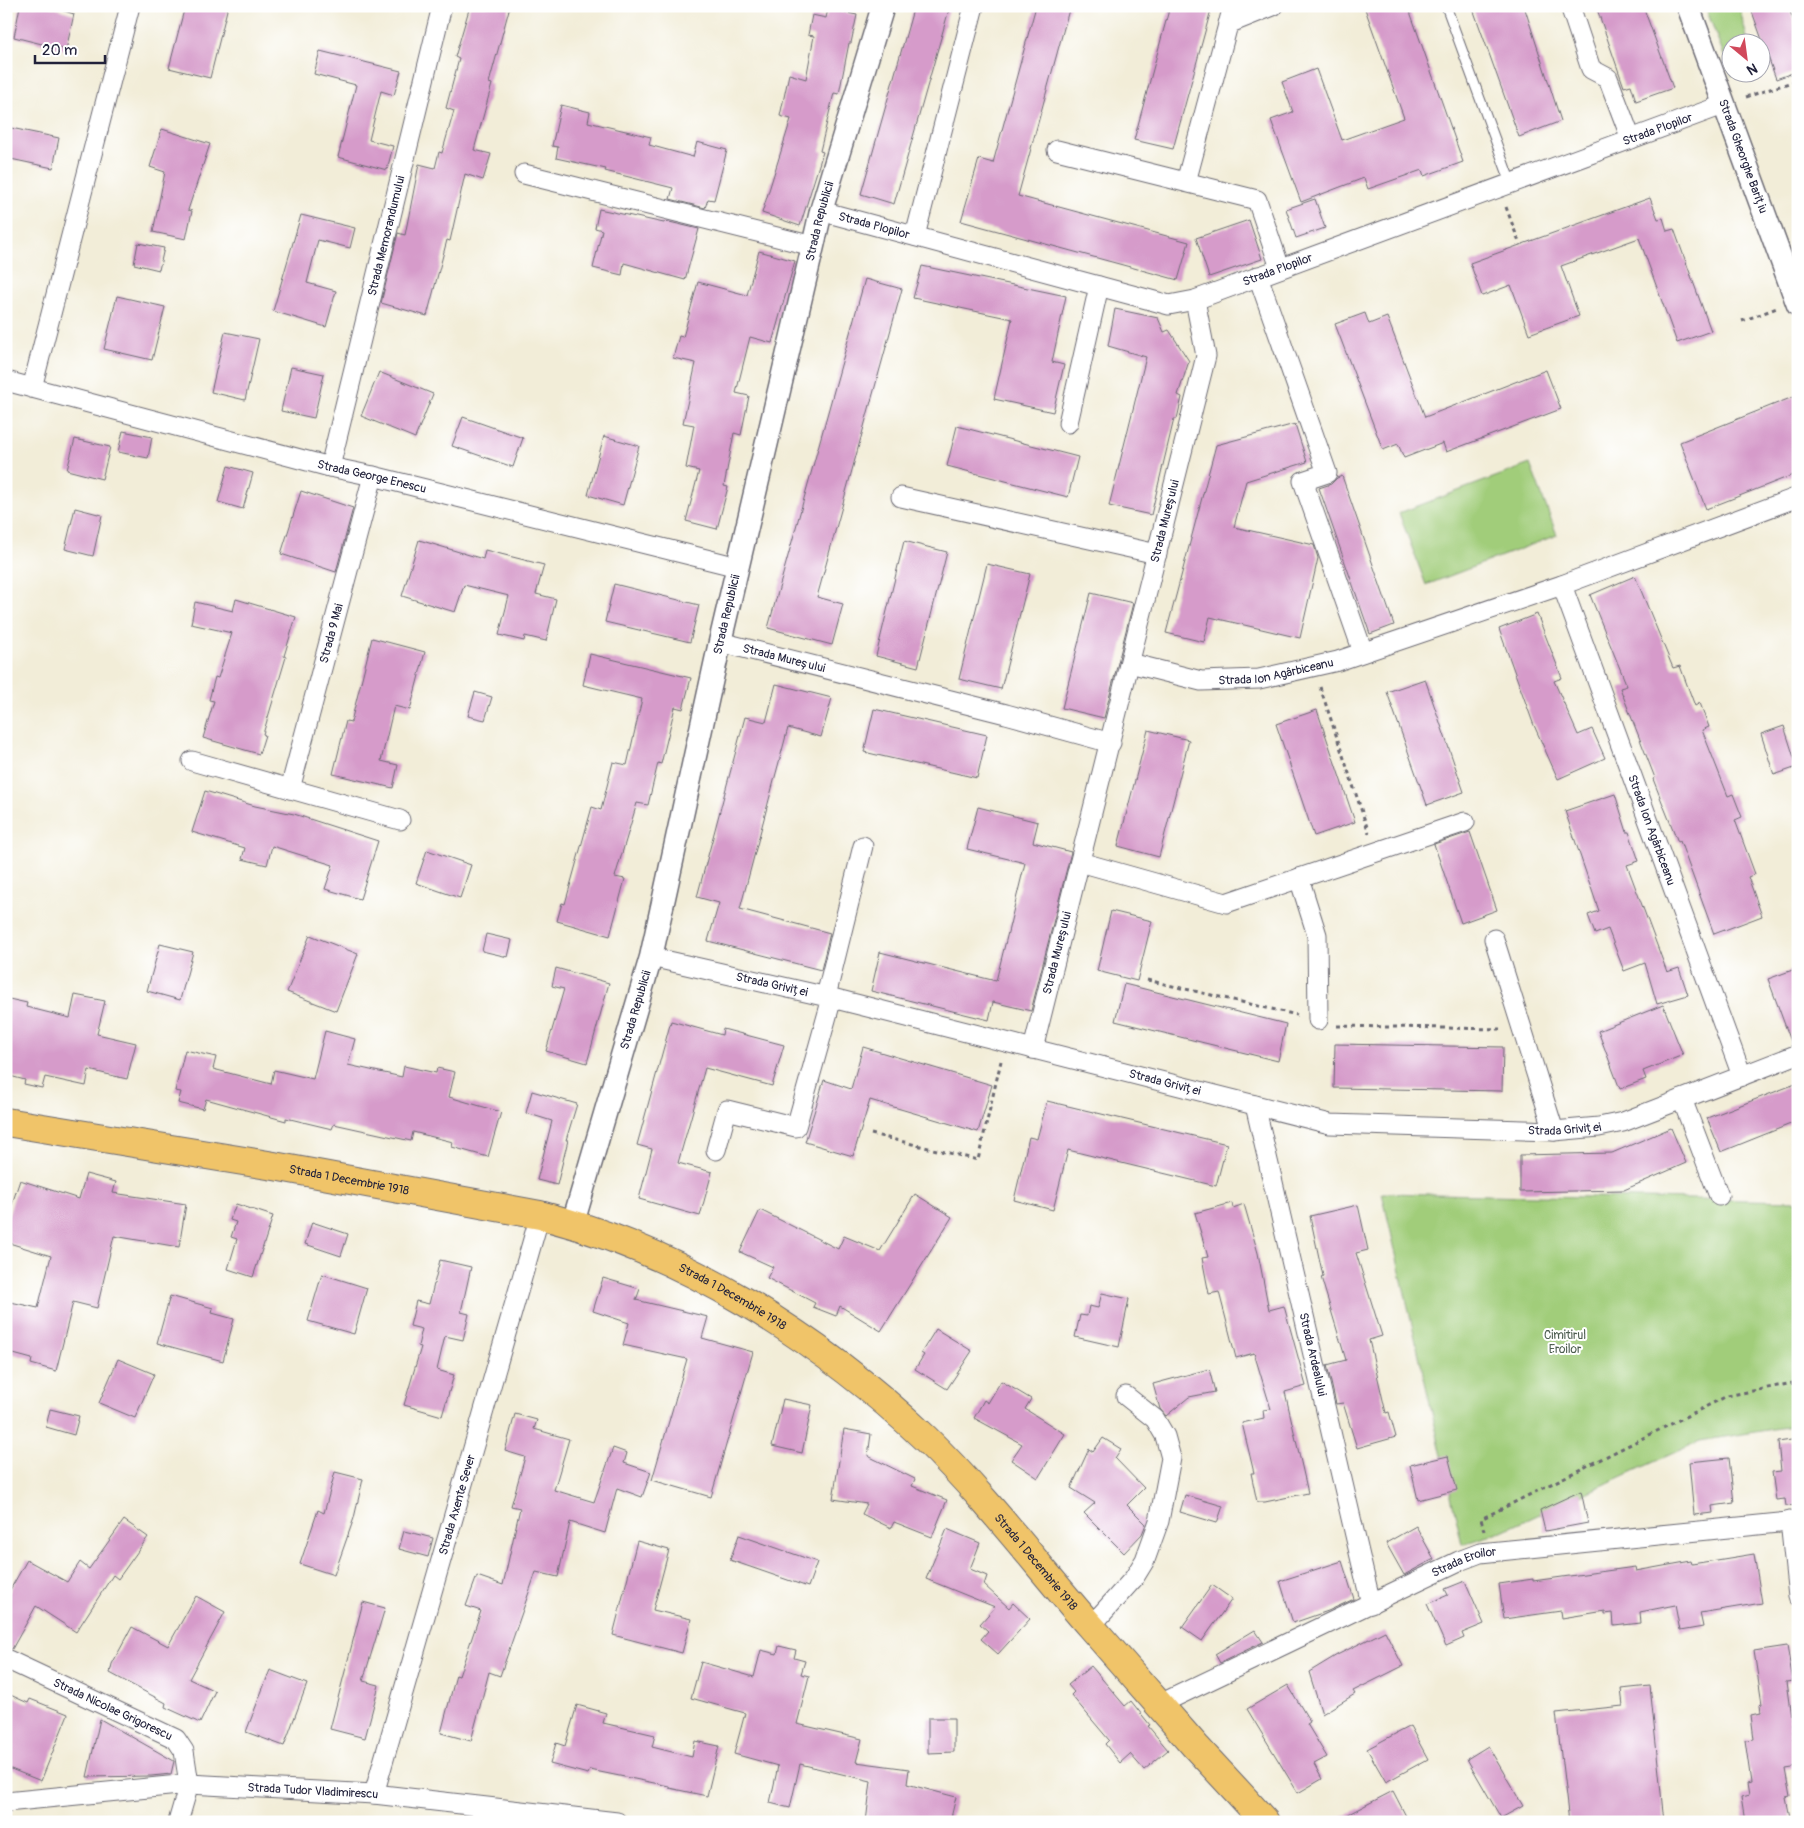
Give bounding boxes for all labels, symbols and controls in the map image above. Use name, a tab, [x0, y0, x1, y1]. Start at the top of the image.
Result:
scale bar	[35, 32, 105, 64]
north arrow	[1722, 32, 1772, 82]
text: 20 m	[42, 41, 77, 60]
text: N	[1744, 59, 1760, 79]
street label: Strada Gheorghe Barițiu	[1715, 97, 1771, 215]
street label: Strada Plopilor	[1621, 109, 1695, 149]
street label: Strada Memorandumului	[364, 174, 408, 297]
street label: Strada Republicii	[802, 180, 837, 263]
street label: Strada Plopilor	[837, 209, 912, 242]
street label: Strada Plopilor	[1241, 250, 1315, 289]
street label: Strada George Enescu	[316, 456, 428, 496]
street label: Strada Mureșului	[1147, 478, 1182, 564]
street label: Strada Republicii	[710, 573, 743, 656]
street label: Strada 9 Mai	[316, 602, 346, 665]
street label: Strada Mureșului	[741, 640, 827, 676]
street label: Strada Ion Agârbiceanu	[1218, 655, 1335, 688]
street label: Strada Ion Agârbiceanu	[1625, 773, 1679, 887]
street label: Strada Mureșului	[1039, 910, 1075, 996]
street label: Strada Republicii	[617, 969, 654, 1051]
street label: Strada Griviței	[734, 969, 809, 1000]
street label: Strada Griviței	[1128, 1066, 1202, 1099]
street label: Strada Griviței	[1528, 1119, 1603, 1139]
street label: Strada 1 Decembrie 1918	[288, 1161, 410, 1198]
street label: Strada 1 Decembrie 1918	[676, 1260, 789, 1333]
street label: Strada Ardealului	[1296, 1311, 1330, 1398]
park label: Cimitirul Eroilor	[1544, 1328, 1586, 1357]
street label: Strada Axente Sever	[435, 1452, 479, 1557]
street label: Strada 1 Decembrie 1918	[991, 1510, 1081, 1614]
street label: Strada Eroilor	[1429, 1544, 1498, 1581]
street label: Strada Nicolae Grigorescu	[51, 1675, 175, 1744]
street label: Strada Tudor Vladimirescu	[247, 1780, 379, 1802]

